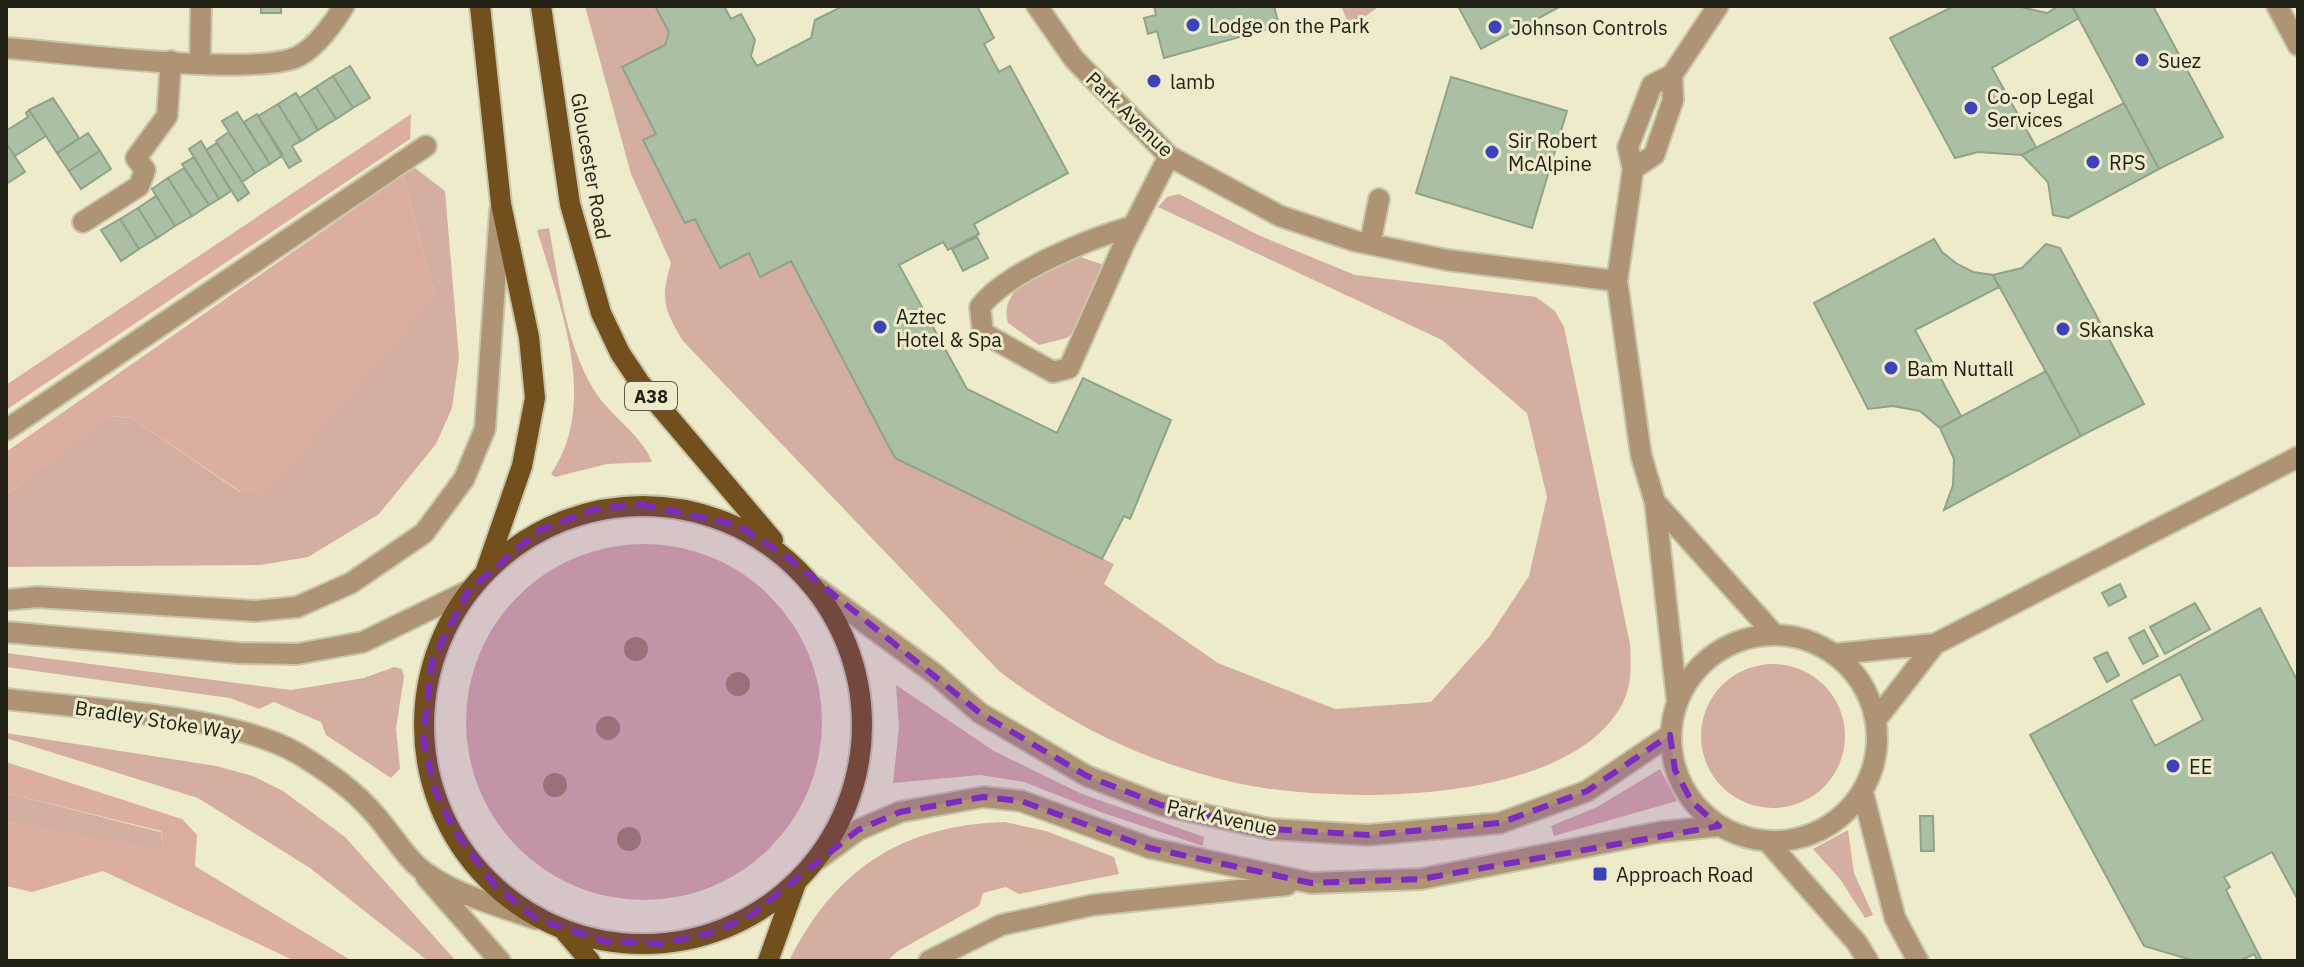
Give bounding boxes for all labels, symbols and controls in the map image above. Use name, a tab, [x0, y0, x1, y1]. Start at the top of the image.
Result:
place label: Lodge on the Park	[1209, 12, 1370, 39]
place label: Johnson Controls	[1511, 14, 1668, 41]
marker: Lodge on the Park	[1184, 16, 1202, 34]
marker: Johnson Controls	[1486, 18, 1504, 36]
place label: Suez	[2158, 47, 2201, 74]
marker: Suez	[2133, 51, 2151, 69]
street label: Park Avenue	[1080, 65, 1180, 163]
place label: lamb	[1170, 68, 1215, 95]
marker: lamb	[1145, 72, 1163, 90]
place label: Co-op Legal Services	[1987, 83, 2094, 133]
street label: Gloucester Road	[565, 91, 617, 241]
marker: Co-op Legal Services	[1962, 99, 1980, 117]
place label: Sir Robert McAlpine	[1508, 127, 1597, 177]
marker: Sir Robert McAlpine	[1483, 143, 1501, 161]
place label: RPS	[2109, 149, 2146, 176]
marker: RPS	[2084, 153, 2102, 171]
place label: Aztec Hotel & Spa	[896, 303, 1002, 353]
place label: Skanska	[2079, 316, 2154, 343]
marker: Aztec Hotel & Spa	[871, 318, 889, 336]
marker: Skanska	[2054, 320, 2072, 338]
place label: Bam Nuttall	[1907, 355, 2014, 382]
marker: Bam Nuttall	[1882, 359, 1900, 377]
road number: A38	[625, 382, 677, 410]
street label: Bradley Stoke Way	[73, 694, 243, 746]
place label: EE	[2189, 753, 2212, 780]
marker: EE	[2164, 757, 2182, 775]
street label: Park Avenue	[1164, 792, 1280, 842]
place label: Approach Road	[1616, 861, 1753, 888]
marker: Approach Road	[1591, 865, 1609, 883]

